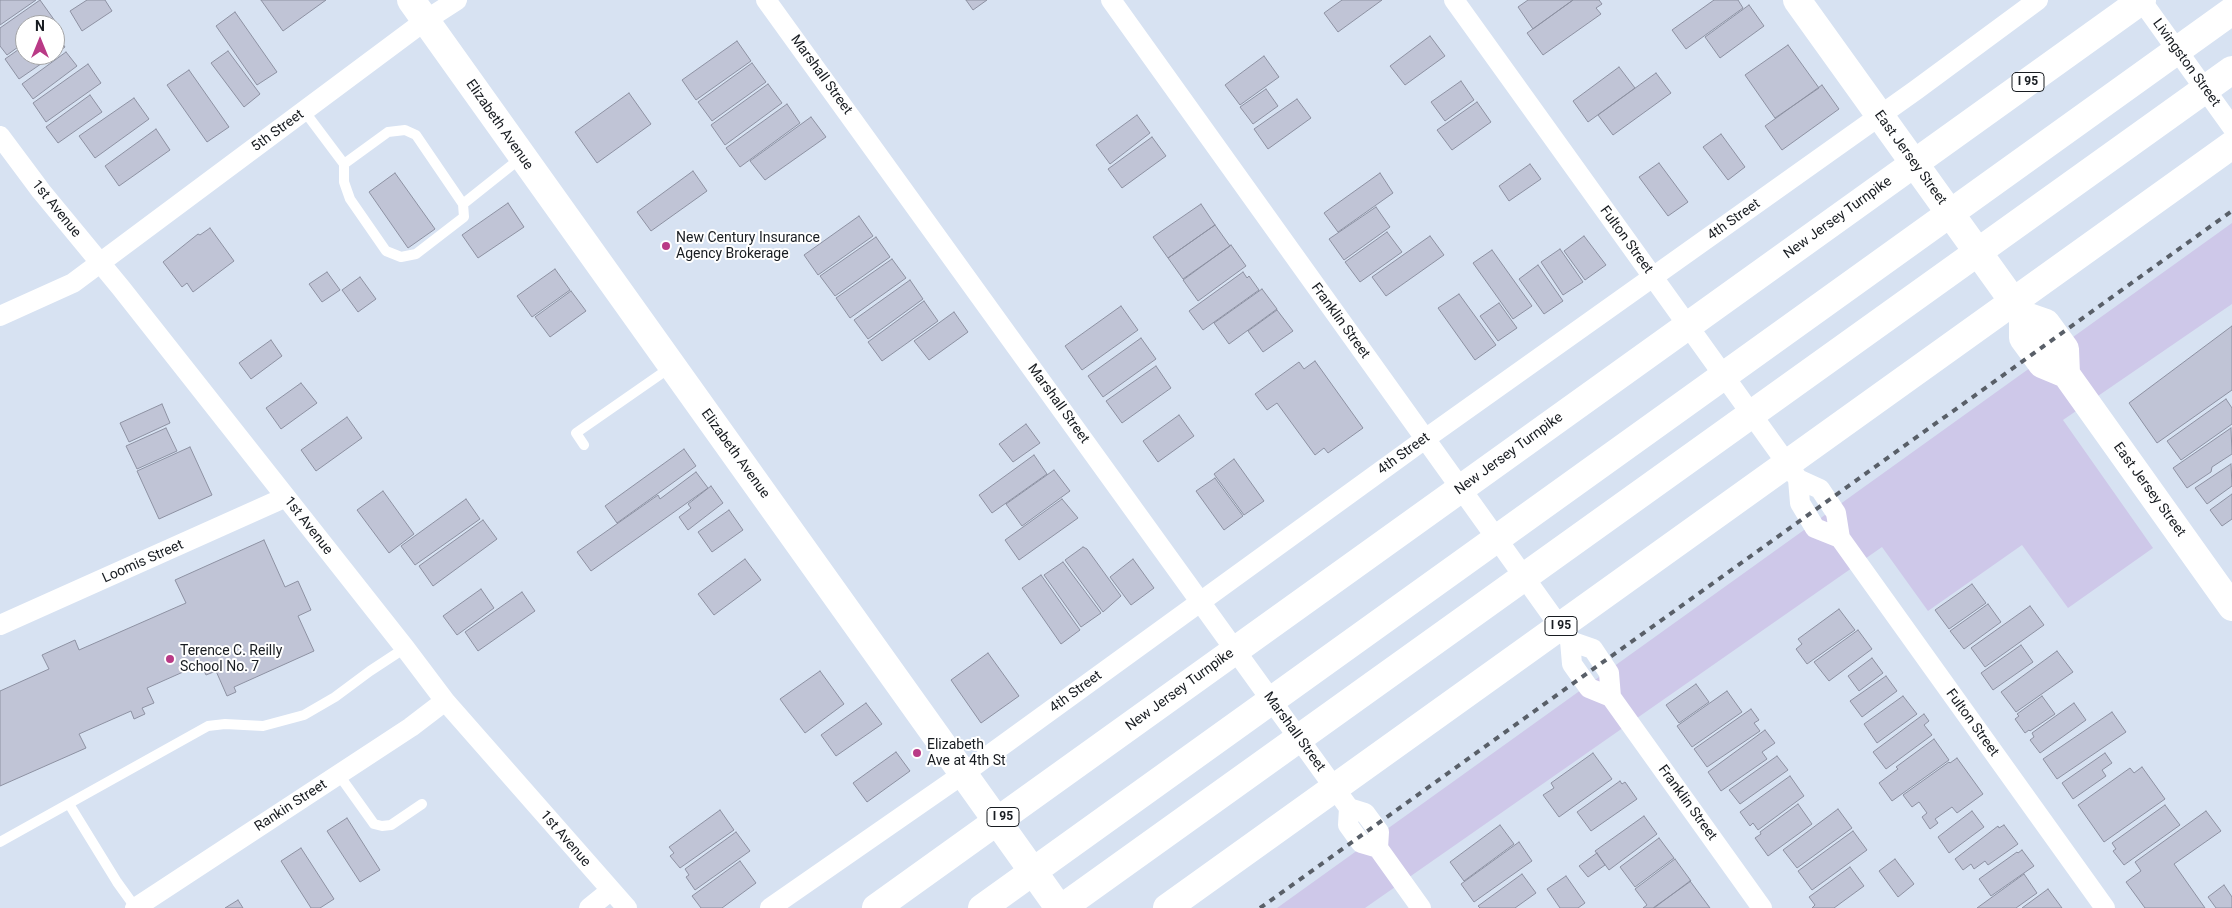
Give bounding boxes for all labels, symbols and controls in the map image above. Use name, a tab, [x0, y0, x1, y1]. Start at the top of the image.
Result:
north arrow	[15, 15, 65, 65]
street label: Livingston Street	[2148, 16, 2224, 110]
text: N	[35, 18, 45, 34]
street label: Marshall Street	[786, 32, 856, 118]
road number: I 95	[2012, 72, 2044, 91]
street label: Elizabeth Avenue	[462, 77, 536, 173]
street label: 5th Street	[249, 106, 307, 156]
street label: East Jersey Street	[1870, 108, 1950, 208]
street label: New Jersey Turnpike	[1781, 173, 1895, 263]
street label: 1st Avenue	[28, 177, 84, 241]
street label: 4th Street	[1704, 196, 1764, 244]
street label: Fulton Street	[1596, 203, 1656, 277]
place label: New Century Insurance Agency Brokerage	[676, 230, 820, 262]
marker: New Century Insurance Agency Brokerage	[660, 240, 672, 252]
street label: Franklin Street	[1307, 280, 1373, 362]
street label: Marshall Street	[1023, 361, 1093, 447]
street label: Elizabeth Avenue	[697, 406, 773, 502]
street label: New Jersey Turnpike	[1452, 409, 1566, 499]
street label: 4th Street	[1375, 429, 1433, 479]
street label: East Jersey Street	[2109, 440, 2189, 540]
street label: 1st Avenue	[280, 494, 336, 558]
street label: Loomis Street	[100, 537, 186, 587]
road number: I 95	[1545, 616, 1577, 636]
place label: Terence C. Reilly School No. 7	[180, 643, 282, 676]
street label: New Jersey Turnpike	[1123, 645, 1237, 735]
marker: Terence C. Reilly School No. 7	[164, 653, 176, 665]
street label: 4th Street	[1047, 667, 1105, 717]
street label: Fulton Street	[1942, 686, 2002, 760]
street label: Marshall Street	[1259, 689, 1329, 775]
place label: Elizabeth Ave at 4th St	[927, 737, 1006, 770]
marker: Elizabeth Ave at 4th St	[911, 747, 923, 759]
street label: Franklin Street	[1654, 762, 1720, 844]
street label: Rankin Street	[252, 776, 330, 836]
street label: 1st Avenue	[536, 807, 594, 871]
road number: I 95	[987, 808, 1019, 826]

